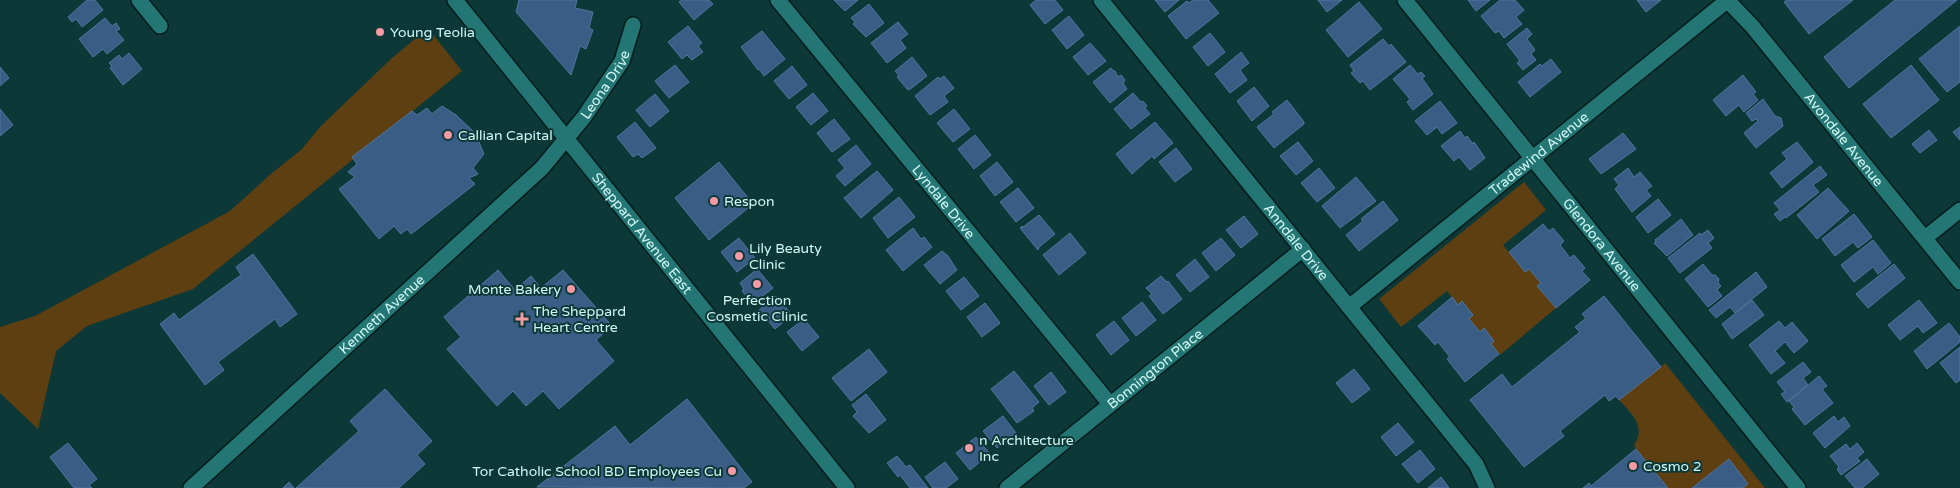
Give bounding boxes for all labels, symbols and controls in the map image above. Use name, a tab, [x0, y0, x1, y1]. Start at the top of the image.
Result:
place label: Young Teolia	[390, 24, 475, 41]
marker: Young Teolia	[374, 26, 386, 38]
street label: Leona Drive	[577, 48, 634, 123]
street label: Avondale Avenue	[1800, 89, 1887, 190]
street label: Tradewind Avenue	[1486, 108, 1592, 199]
place label: Callian Capital	[458, 127, 553, 144]
marker: Callian Capital	[442, 129, 454, 141]
street label: Lyndale Drive	[908, 162, 979, 242]
street label: Sheppard Avenue East	[588, 169, 696, 298]
place label: Respon	[724, 193, 774, 210]
marker: Respon	[708, 195, 720, 207]
street label: Glendora Avenue	[1559, 195, 1644, 295]
street label: Anndale Drive	[1260, 200, 1332, 284]
place label: Lily Beauty Clinic	[749, 240, 822, 273]
marker: Lily Beauty Clinic	[733, 250, 745, 262]
street label: Kenneth Avenue	[336, 271, 428, 358]
marker: Perfection Cosmetic Clinic	[751, 278, 763, 290]
place label: Monte Bakery	[468, 281, 561, 298]
marker: Monte Bakery	[565, 283, 577, 295]
place label: Perfection Cosmetic Clinic	[706, 292, 808, 325]
place label: The Sheppard Heart Centre	[533, 303, 626, 336]
marker: The Sheppard Heart Centre	[515, 312, 529, 326]
street label: Bonnington Place	[1104, 325, 1206, 413]
place label: n Architecture Inc	[979, 432, 1074, 465]
marker: n Architecture Inc	[963, 442, 975, 454]
place label: Cosmo 2	[1643, 458, 1702, 475]
marker: Cosmo 2	[1627, 460, 1639, 472]
place label: Tor Catholic School BD Employees Cu	[472, 463, 722, 480]
marker: Tor Catholic School BD Employees Cu	[726, 465, 738, 477]

